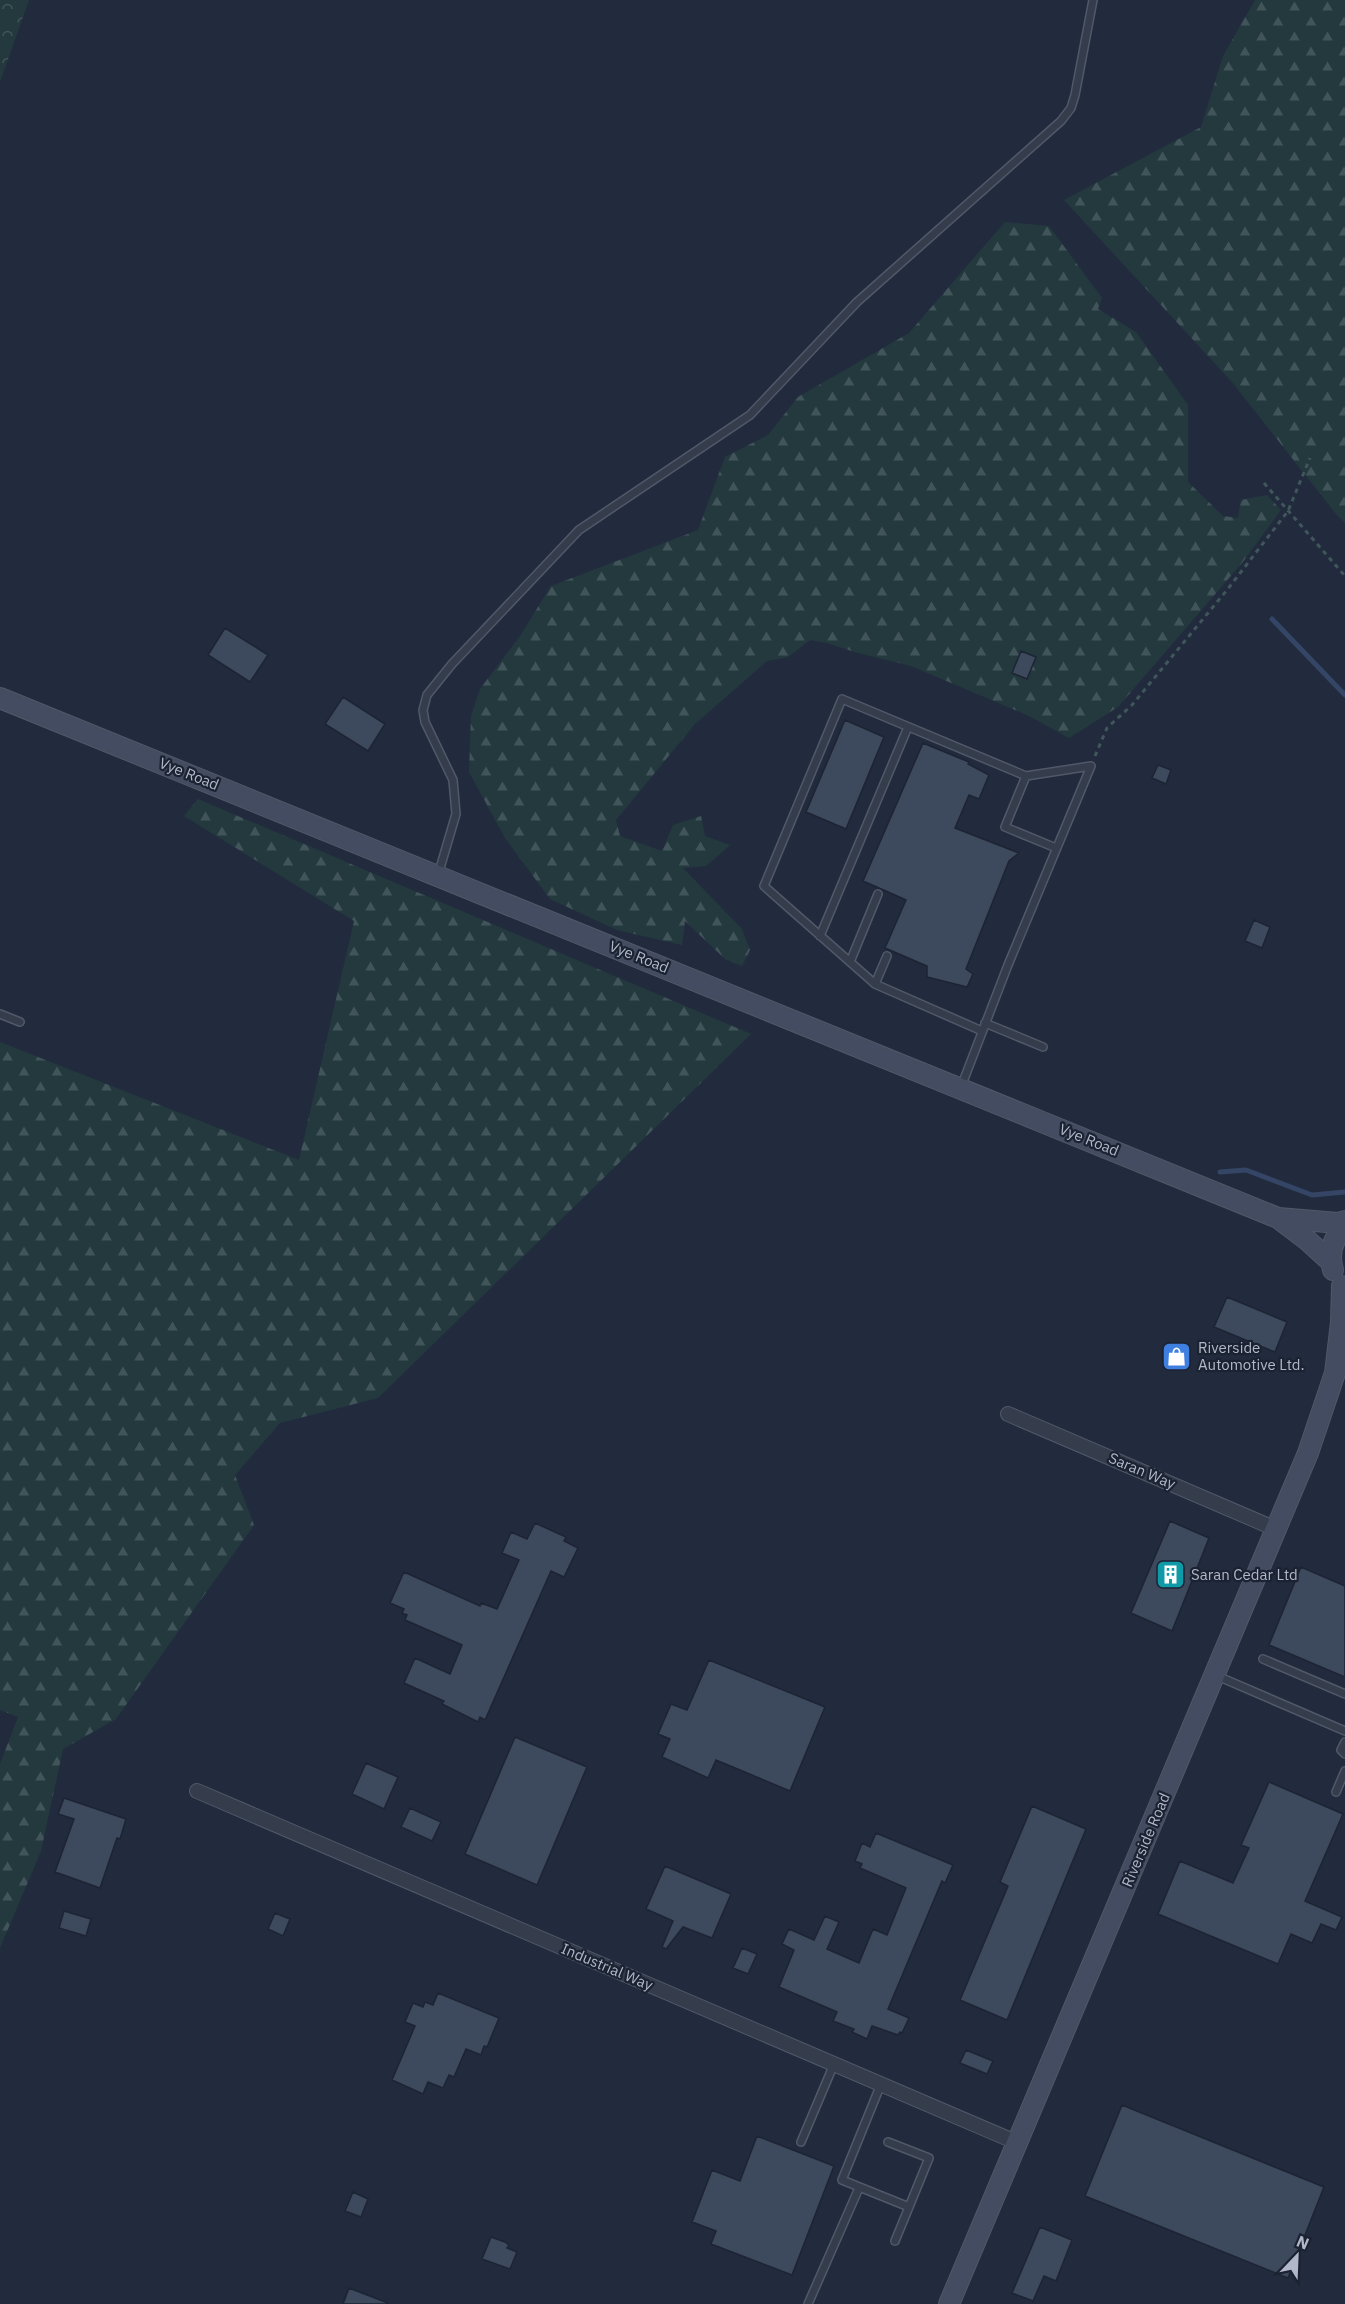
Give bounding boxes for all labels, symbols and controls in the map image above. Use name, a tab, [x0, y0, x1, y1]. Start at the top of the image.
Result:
street label: Vye Road	[157, 753, 222, 794]
street label: Vye Road	[607, 936, 672, 977]
street label: Vye Road	[1057, 1119, 1122, 1160]
place label: Riverside Automotive Ltd.	[1198, 1338, 1305, 1374]
shop icon: Riverside Automotive Ltd.	[1161, 1341, 1193, 1373]
street label: Saran Way	[1106, 1448, 1179, 1493]
building icon: Saran Cedar Ltd	[1154, 1559, 1186, 1591]
place label: Saran Cedar Ltd	[1191, 1565, 1298, 1584]
street label: Riverside Road	[1117, 1790, 1174, 1890]
street label: Industrial Way	[559, 1939, 656, 1995]
north arrow	[1267, 2226, 1327, 2286]
text: N	[1294, 2231, 1312, 2254]

